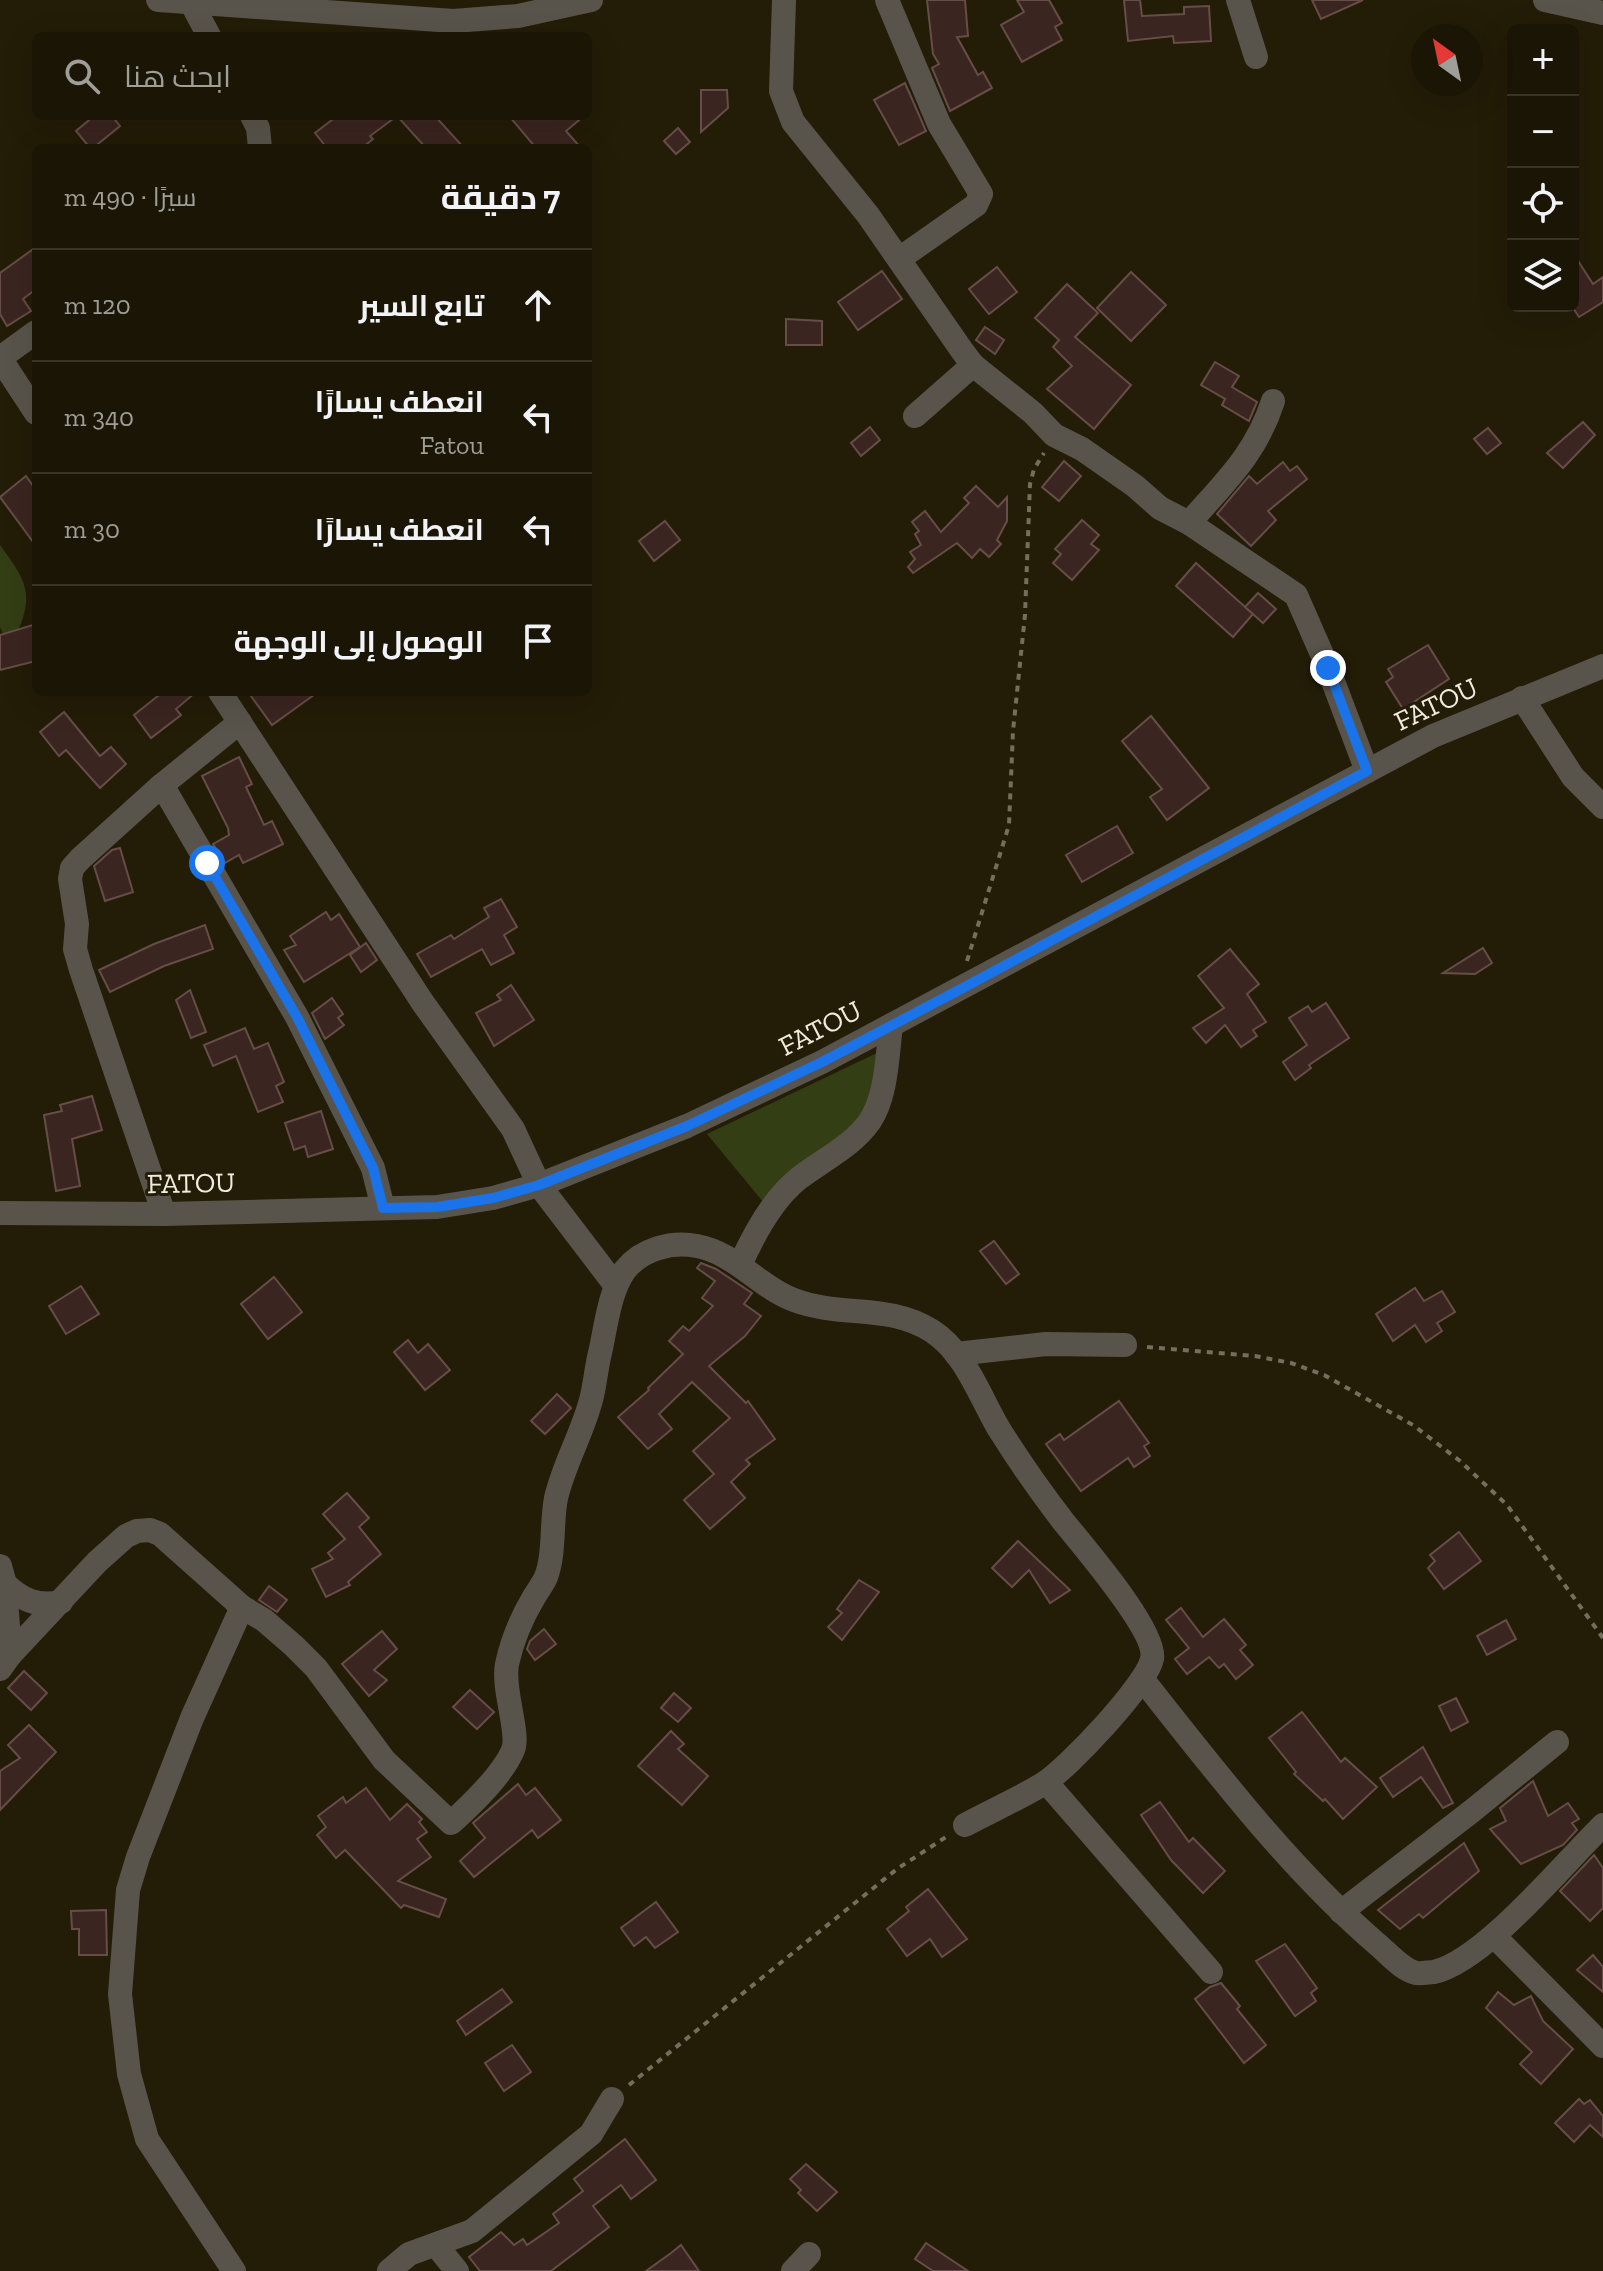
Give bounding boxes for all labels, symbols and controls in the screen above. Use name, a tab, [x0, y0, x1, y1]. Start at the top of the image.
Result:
north arrow	[1411, 24, 1483, 96]
map controls	[1507, 24, 1579, 312]
button: +	[1507, 24, 1579, 96]
search box	[32, 32, 592, 120]
icon: search	[60, 54, 104, 98]
text: ابحث هنا	[124, 59, 231, 95]
button: −	[1507, 96, 1579, 168]
button: locate	[1507, 168, 1579, 240]
text: 7 دقيقة	[441, 177, 560, 218]
text: سيرًا · 490 m	[64, 181, 197, 213]
button: layers	[1507, 240, 1579, 312]
icon: ahead	[516, 283, 560, 327]
text: تابع السير	[359, 288, 484, 324]
text: 120 m	[64, 289, 131, 321]
text: انعطف يسارًا	[315, 384, 484, 420]
icon: left	[516, 395, 560, 439]
text: 340 m	[64, 401, 134, 433]
text: Fatou	[420, 429, 484, 461]
icon: left	[516, 507, 560, 551]
text: انعطف يسارًا	[315, 512, 484, 548]
text: 30 m	[64, 513, 120, 545]
icon: arrive	[516, 619, 560, 663]
text: الوصول إلى الوجهة	[234, 624, 484, 660]
route end	[1310, 650, 1346, 686]
street label: FATOU	[1389, 670, 1483, 738]
route start	[189, 845, 225, 881]
street label: FATOU	[773, 993, 867, 1063]
street label: FATOU	[147, 1166, 235, 1200]

